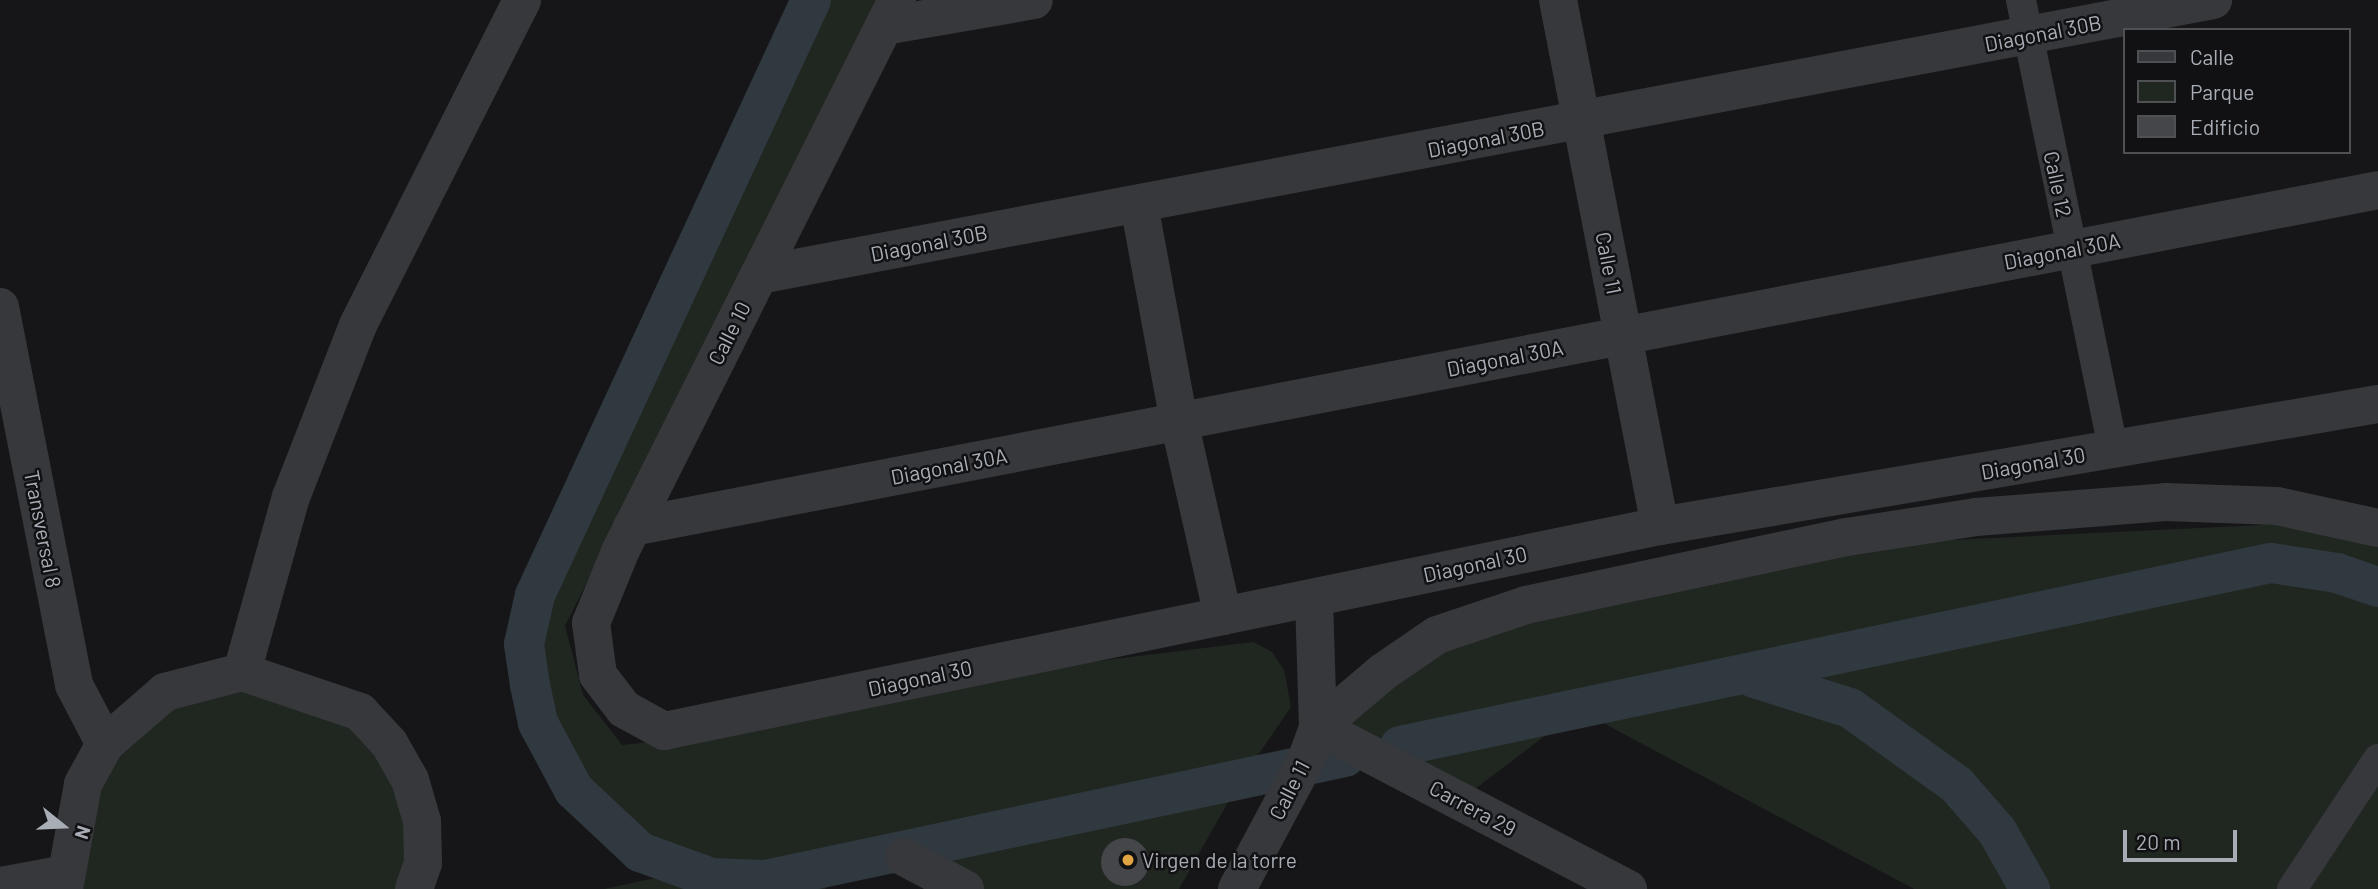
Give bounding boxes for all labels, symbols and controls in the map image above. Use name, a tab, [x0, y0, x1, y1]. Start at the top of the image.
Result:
street label: Diagonal 30B	[1982, 9, 2104, 57]
legend	[2122, 28, 2350, 154]
text: Calle	[2190, 44, 2234, 69]
text: Parque	[2190, 79, 2255, 104]
text: Edificio	[2190, 114, 2260, 139]
street label: Diagonal 30B	[1425, 115, 1547, 163]
street label: Calle 12	[2039, 149, 2077, 219]
street label: Diagonal 30B	[868, 219, 990, 267]
street label: Diagonal 30A	[2002, 227, 2122, 275]
street label: Calle 11	[1591, 230, 1627, 296]
street label: Calle 10	[702, 297, 756, 369]
street label: Diagonal 30A	[1445, 334, 1565, 382]
street label: Diagonal 30	[1979, 441, 2087, 485]
street label: Diagonal 30A	[889, 442, 1009, 490]
street label: Transversal 8	[19, 468, 67, 590]
street label: Diagonal 30	[1421, 541, 1529, 587]
street label: Diagonal 30	[866, 655, 974, 701]
street label: Calle 11	[1263, 756, 1315, 824]
street label: Carrera 29	[1425, 775, 1521, 841]
north arrow	[28, 791, 98, 861]
scale bar	[2126, 816, 2240, 860]
text: N	[71, 823, 96, 842]
text: 20 m	[2136, 829, 2181, 854]
place label: Virgen de la torre	[1142, 847, 1297, 873]
marker: Virgen de la torre	[1120, 852, 1136, 868]

